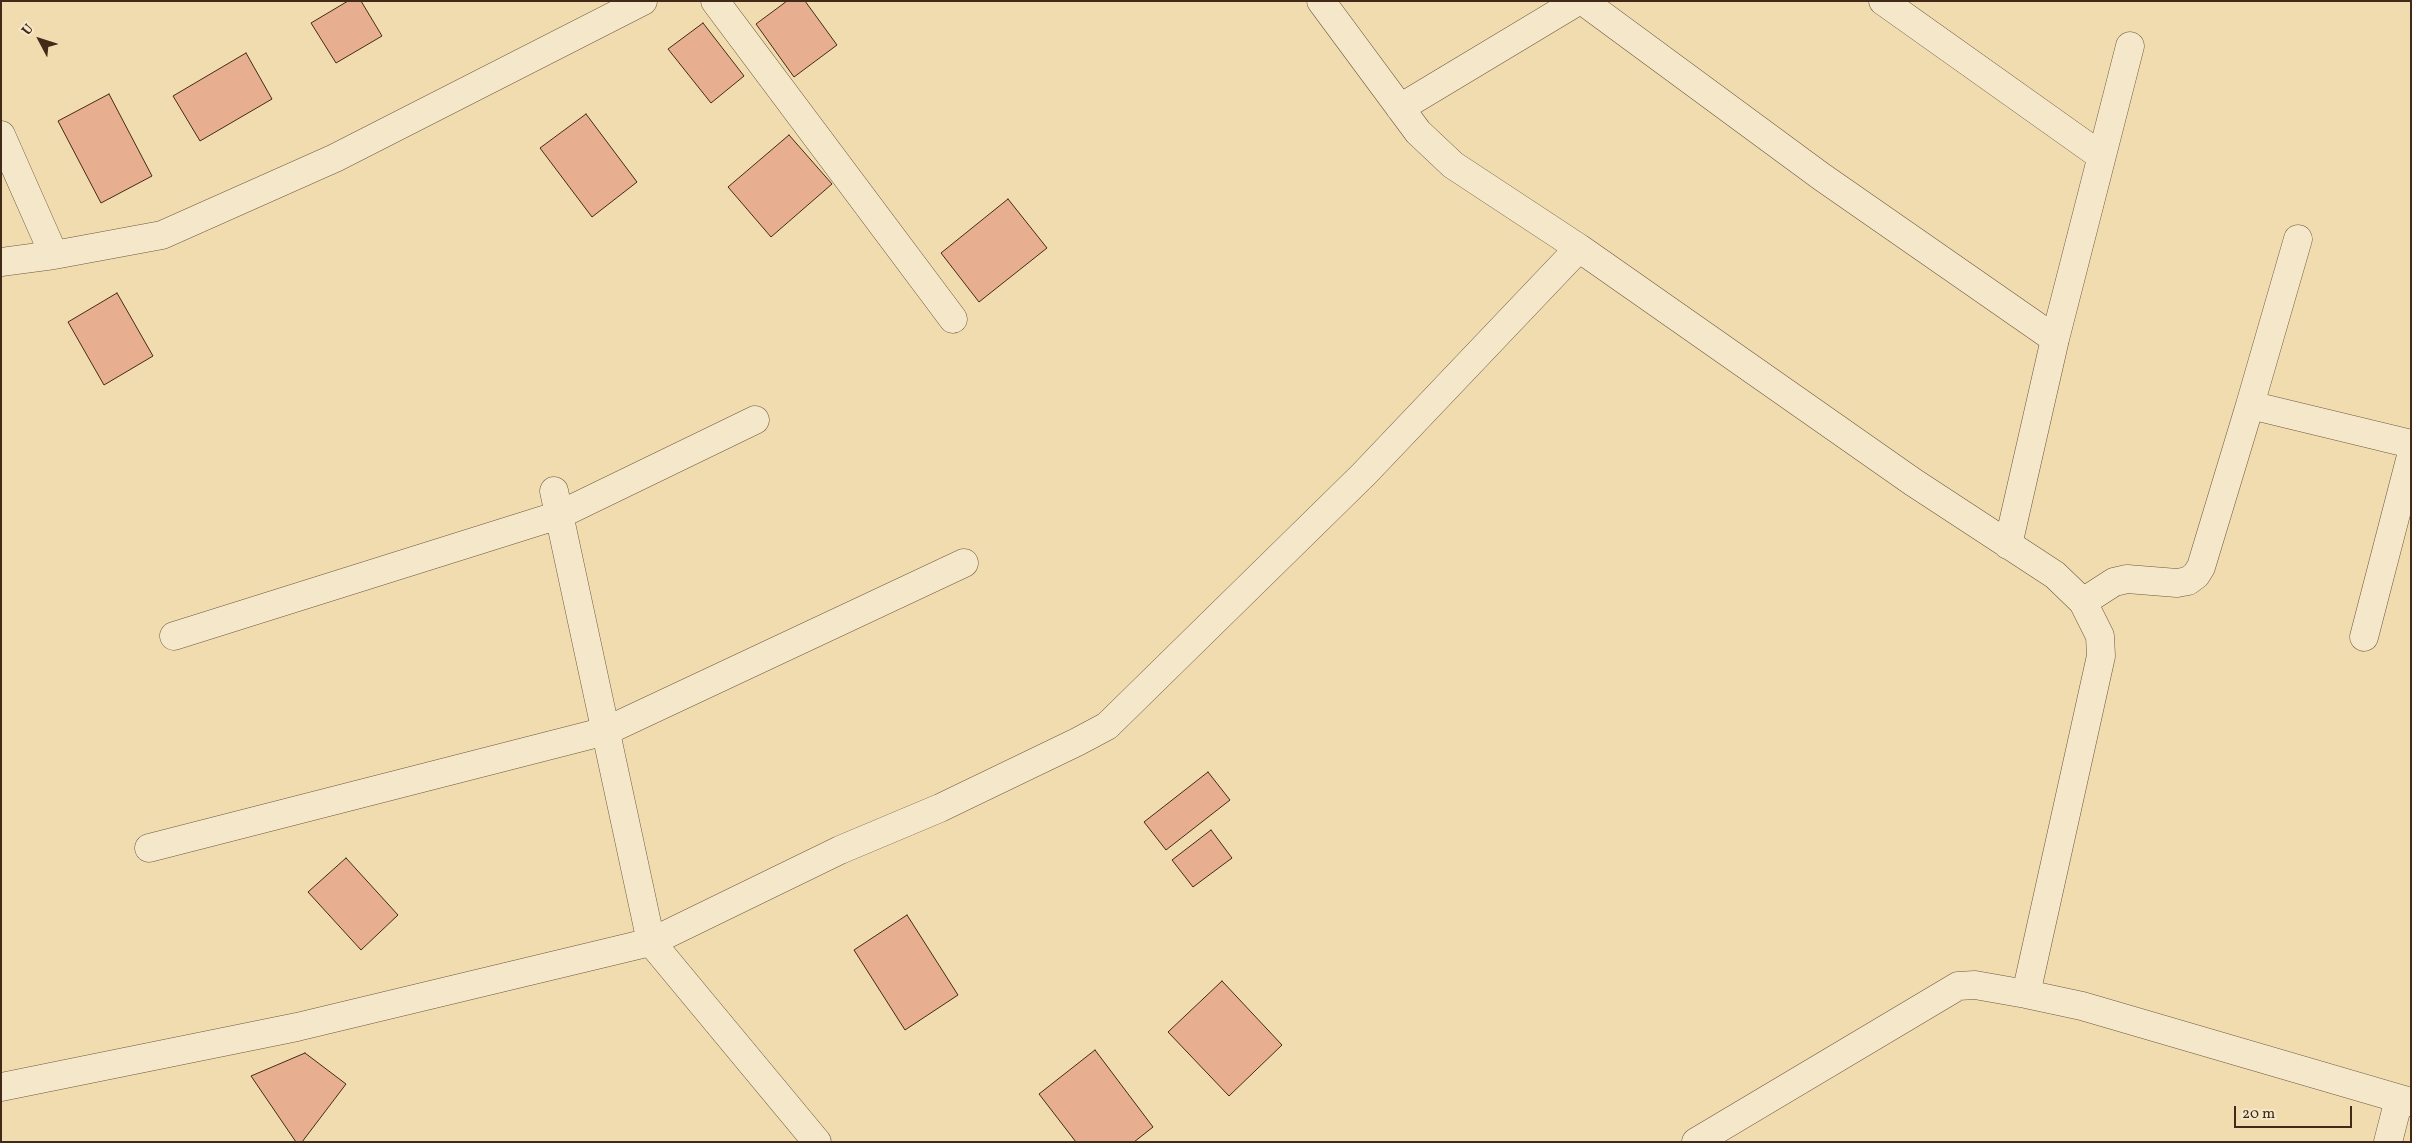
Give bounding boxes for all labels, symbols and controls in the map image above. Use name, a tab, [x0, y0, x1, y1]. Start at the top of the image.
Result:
north arrow	[15, 15, 65, 65]
text: U	[18, 20, 38, 40]
scale bar	[2237, 1096, 2354, 1128]
text: 20 m	[2242, 1104, 2275, 1125]

